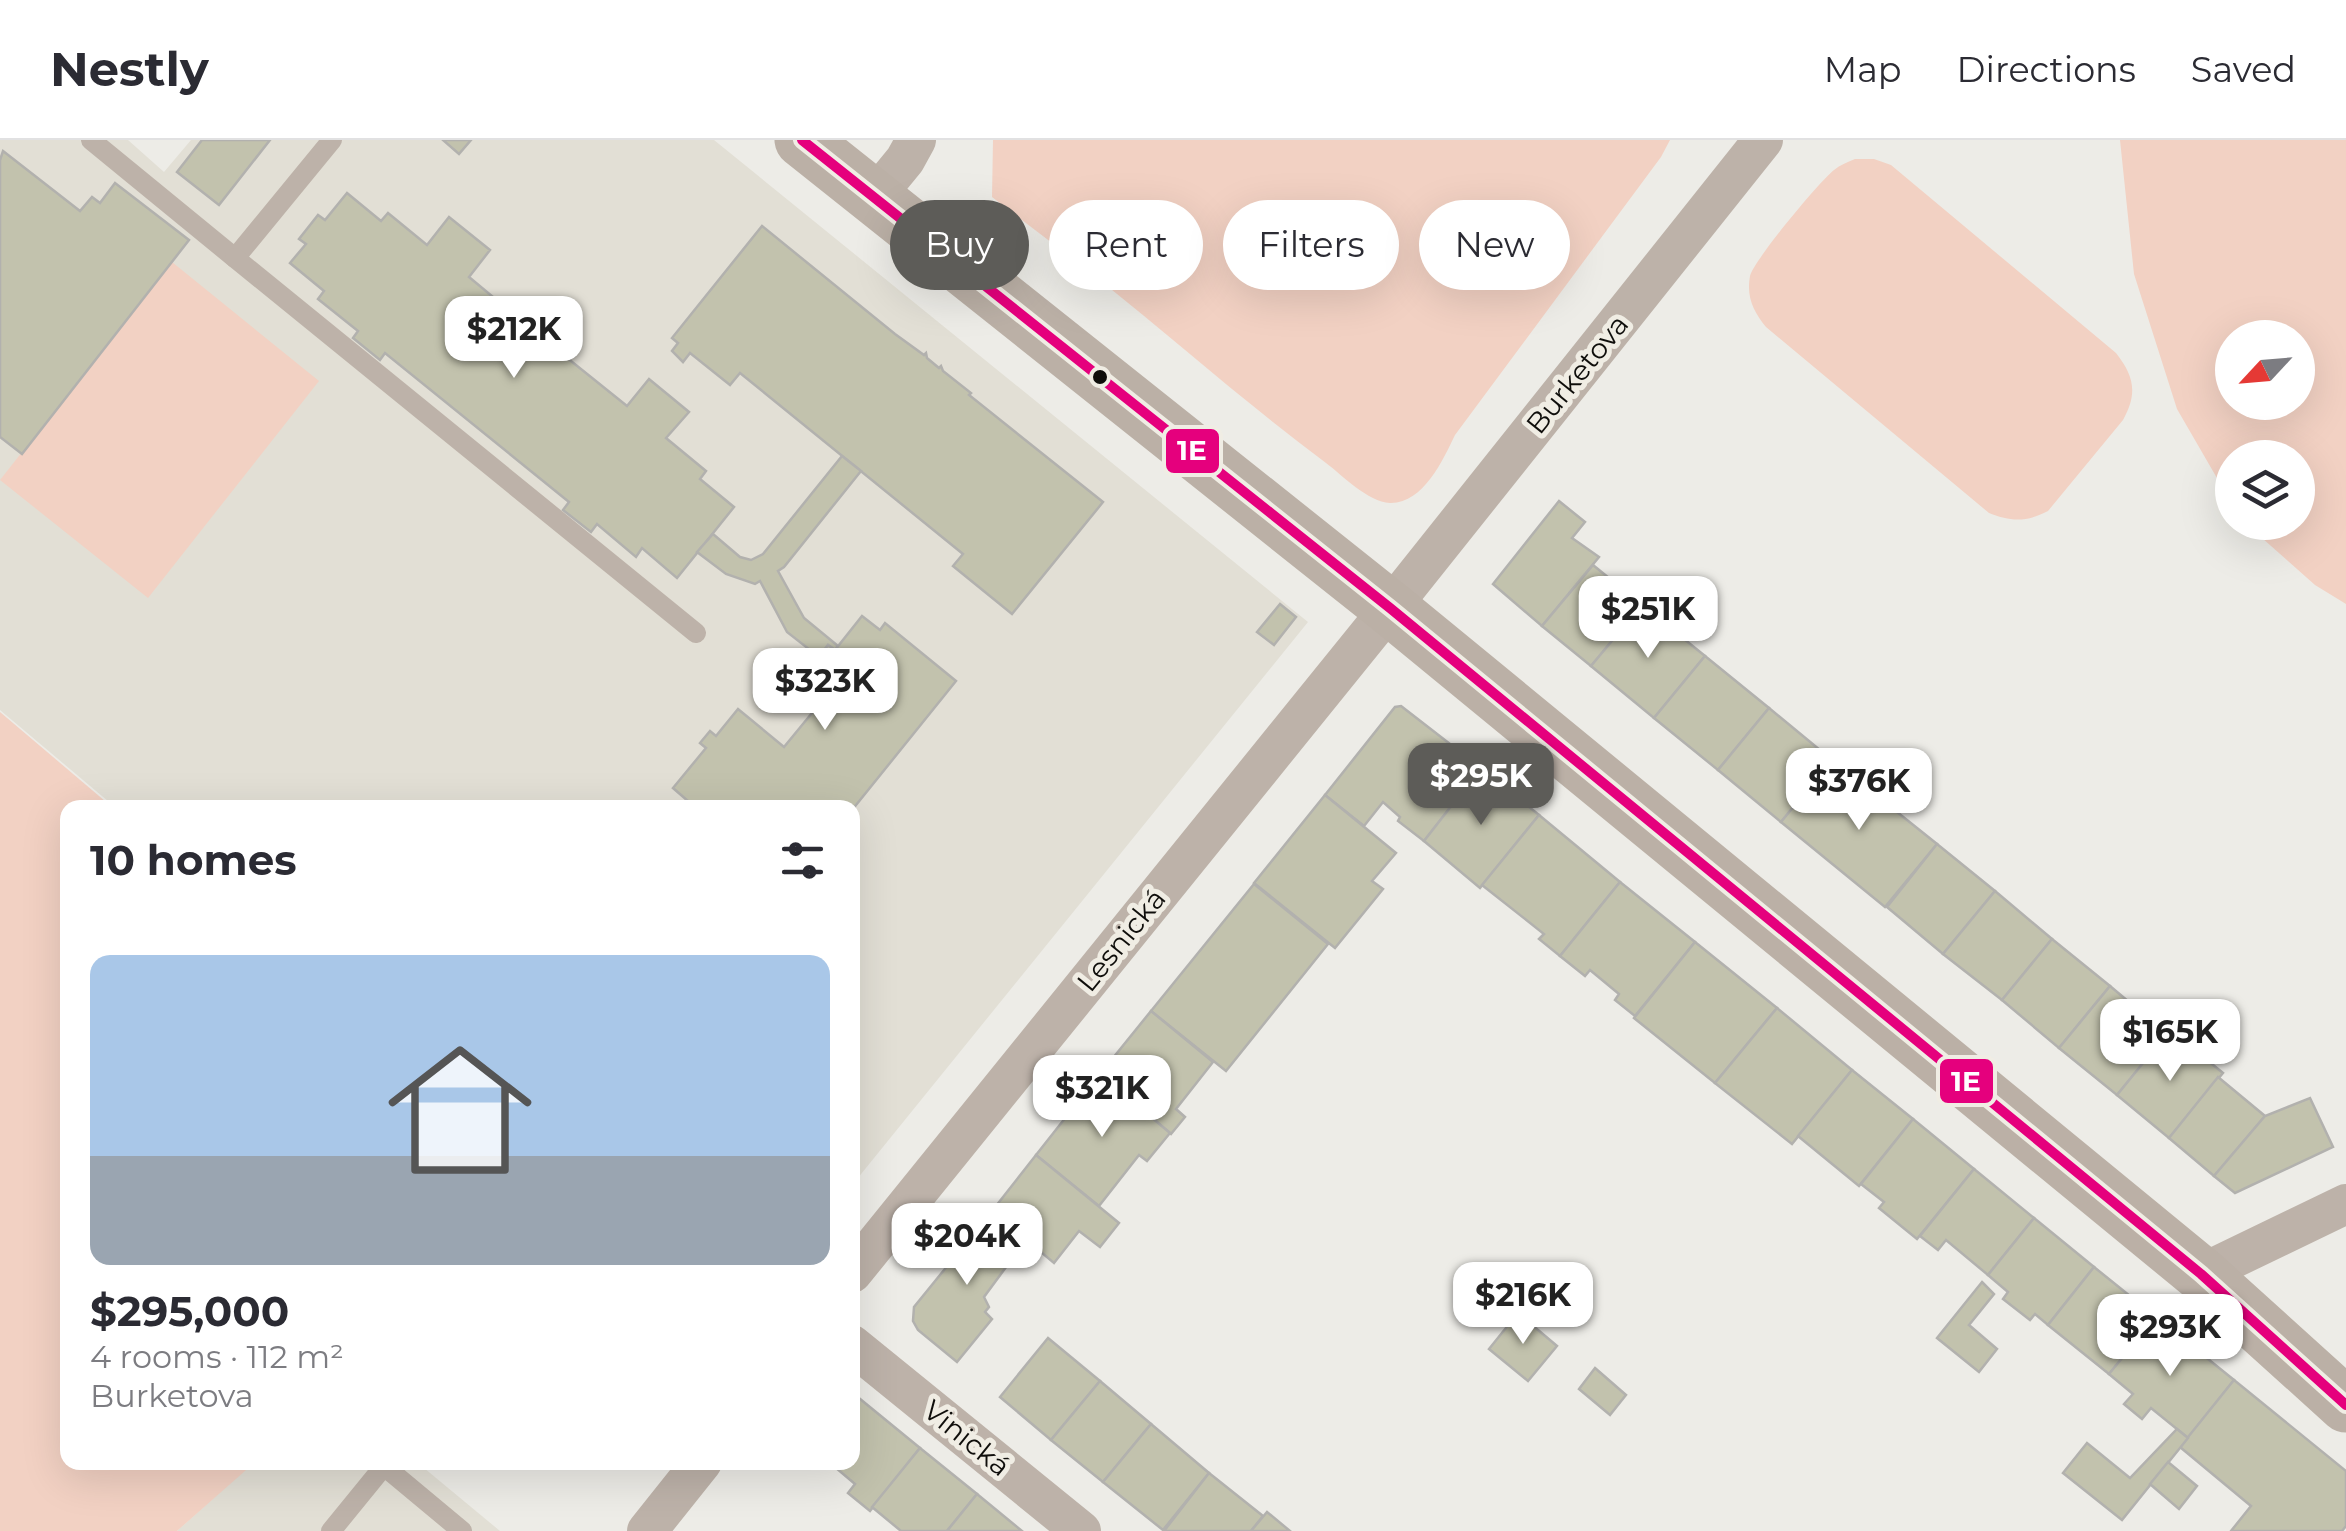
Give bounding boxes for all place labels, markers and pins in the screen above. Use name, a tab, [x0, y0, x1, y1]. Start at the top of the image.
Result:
pin: $212K	[444, 296, 584, 381]
unlabelled marker	[1090, 367, 1110, 387]
pin: $251K	[1578, 576, 1718, 661]
pin: $323K	[755, 648, 895, 733]
pin: $295K	[1411, 743, 1551, 828]
pin: $376K	[1789, 748, 1929, 833]
pin: $165K	[2100, 999, 2240, 1084]
pin: $321K	[1032, 1055, 1172, 1140]
pin: $204K	[897, 1203, 1037, 1288]
pin: $216K	[1453, 1262, 1593, 1347]
pin: $293K	[2100, 1294, 2240, 1379]

